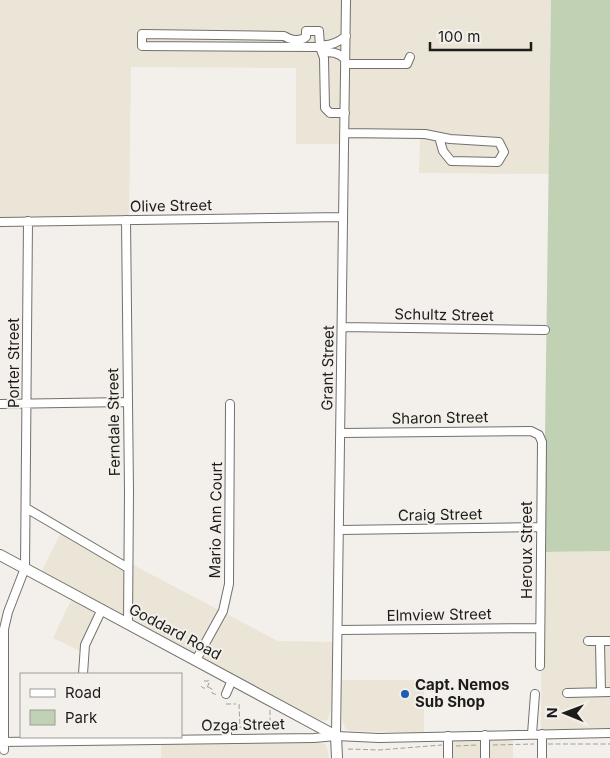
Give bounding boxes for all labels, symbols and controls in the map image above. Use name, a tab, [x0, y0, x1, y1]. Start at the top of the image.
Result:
scale bar	[430, 20, 531, 52]
text: 100 m	[438, 27, 480, 46]
street label: Olive Street	[130, 195, 212, 216]
street label: Schultz Street	[394, 304, 494, 325]
street label: Porter Street	[4, 318, 23, 408]
street label: Grant Street	[317, 325, 338, 411]
street label: Ferndale Street	[103, 368, 124, 476]
street label: Sharon Street	[391, 407, 489, 428]
street label: Mario Ann Court	[205, 461, 226, 578]
street label: Heroux Street	[517, 501, 536, 599]
street label: Craig Street	[398, 504, 482, 525]
street label: Goddard Road	[126, 599, 225, 664]
street label: Elmview Street	[386, 604, 492, 625]
legend	[20, 673, 182, 738]
place label: Capt. Nemos Sub Shop	[415, 675, 510, 711]
text: Road	[65, 683, 101, 702]
marker: Capt. Nemos Sub Shop	[399, 688, 411, 700]
north arrow	[540, 688, 590, 738]
text: N	[543, 707, 560, 718]
text: Park	[65, 708, 98, 727]
street label: Ozga Street	[201, 714, 285, 735]

